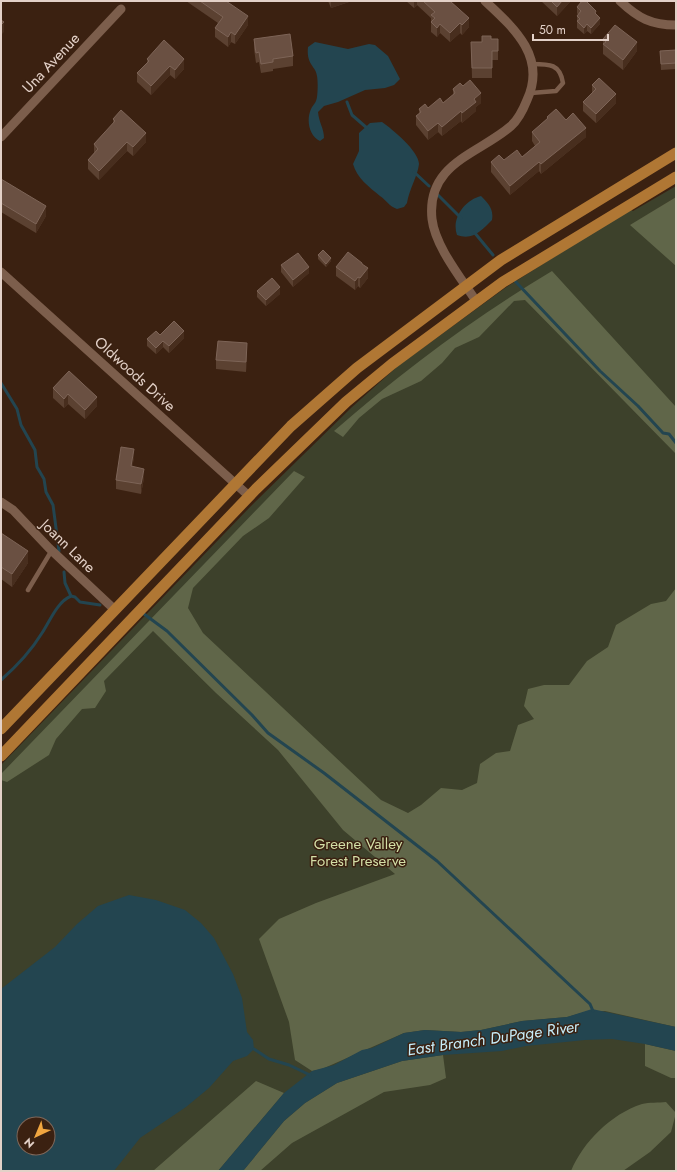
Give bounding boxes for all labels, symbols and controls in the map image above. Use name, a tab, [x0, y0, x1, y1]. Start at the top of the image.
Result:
scale bar	[533, 16, 608, 42]
text: 50 m	[539, 21, 566, 39]
street label: Una Avenue	[17, 28, 85, 98]
street label: Oldwoods Drive	[89, 331, 181, 417]
street label: Joann Lane	[34, 513, 101, 578]
park label: Greene Valley Forest Preserve	[310, 833, 406, 872]
water label: East Branch DuPage River	[406, 1014, 582, 1061]
north arrow	[16, 1116, 56, 1156]
text: N	[20, 1134, 38, 1152]

